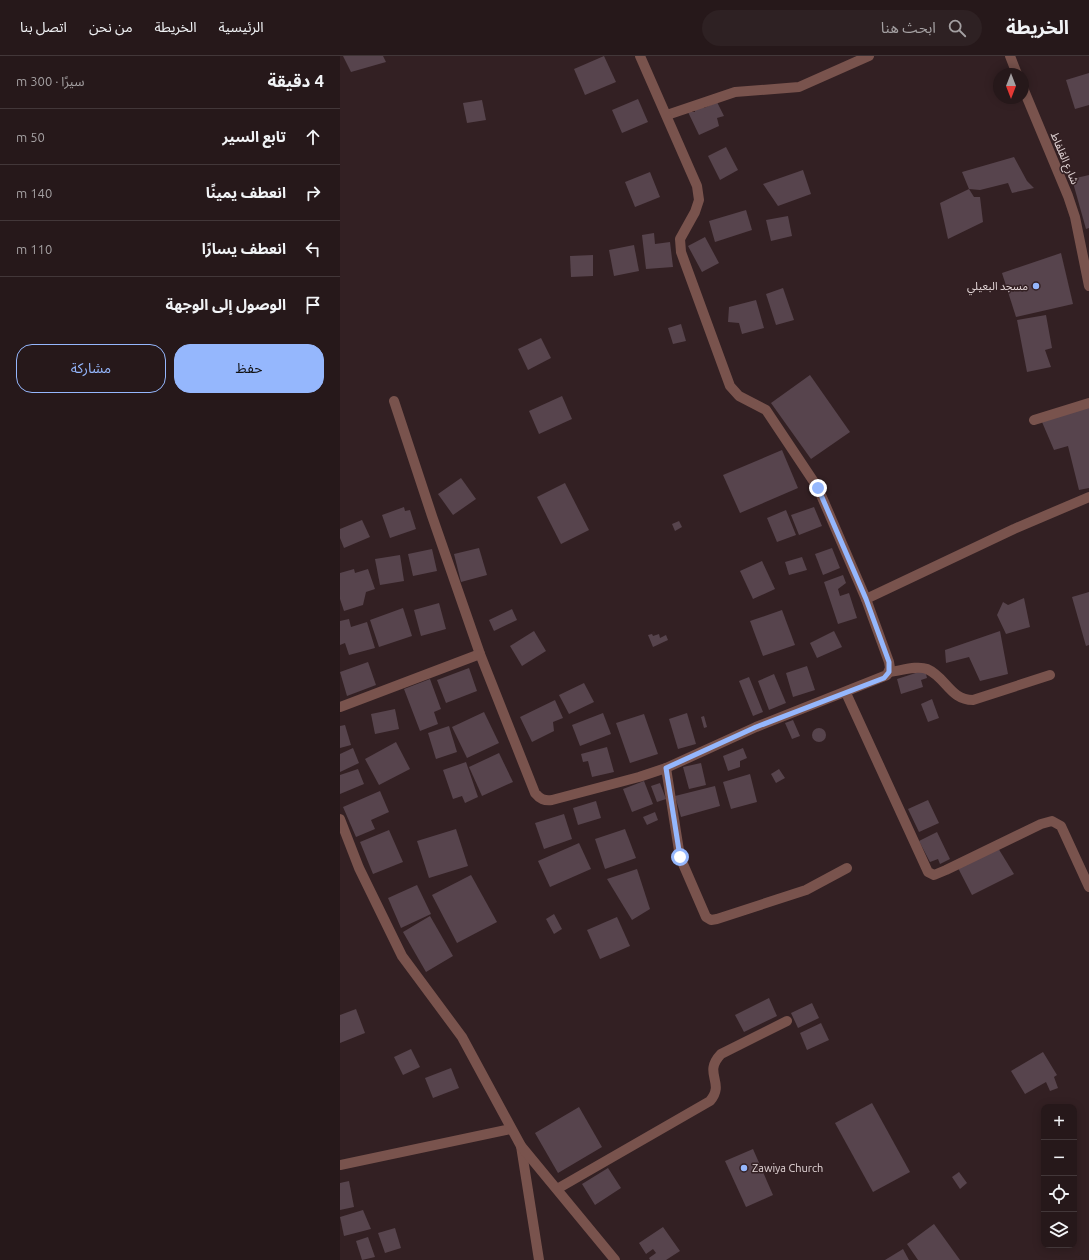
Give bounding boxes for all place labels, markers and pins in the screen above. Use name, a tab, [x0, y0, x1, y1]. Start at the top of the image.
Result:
place label: مسجد البعيلي	[967, 280, 1028, 296]
marker: مسجد البعيلي	[1031, 281, 1041, 291]
place label: Zawiya Church	[752, 1162, 823, 1174]
marker: Zawiya Church	[739, 1163, 749, 1173]

